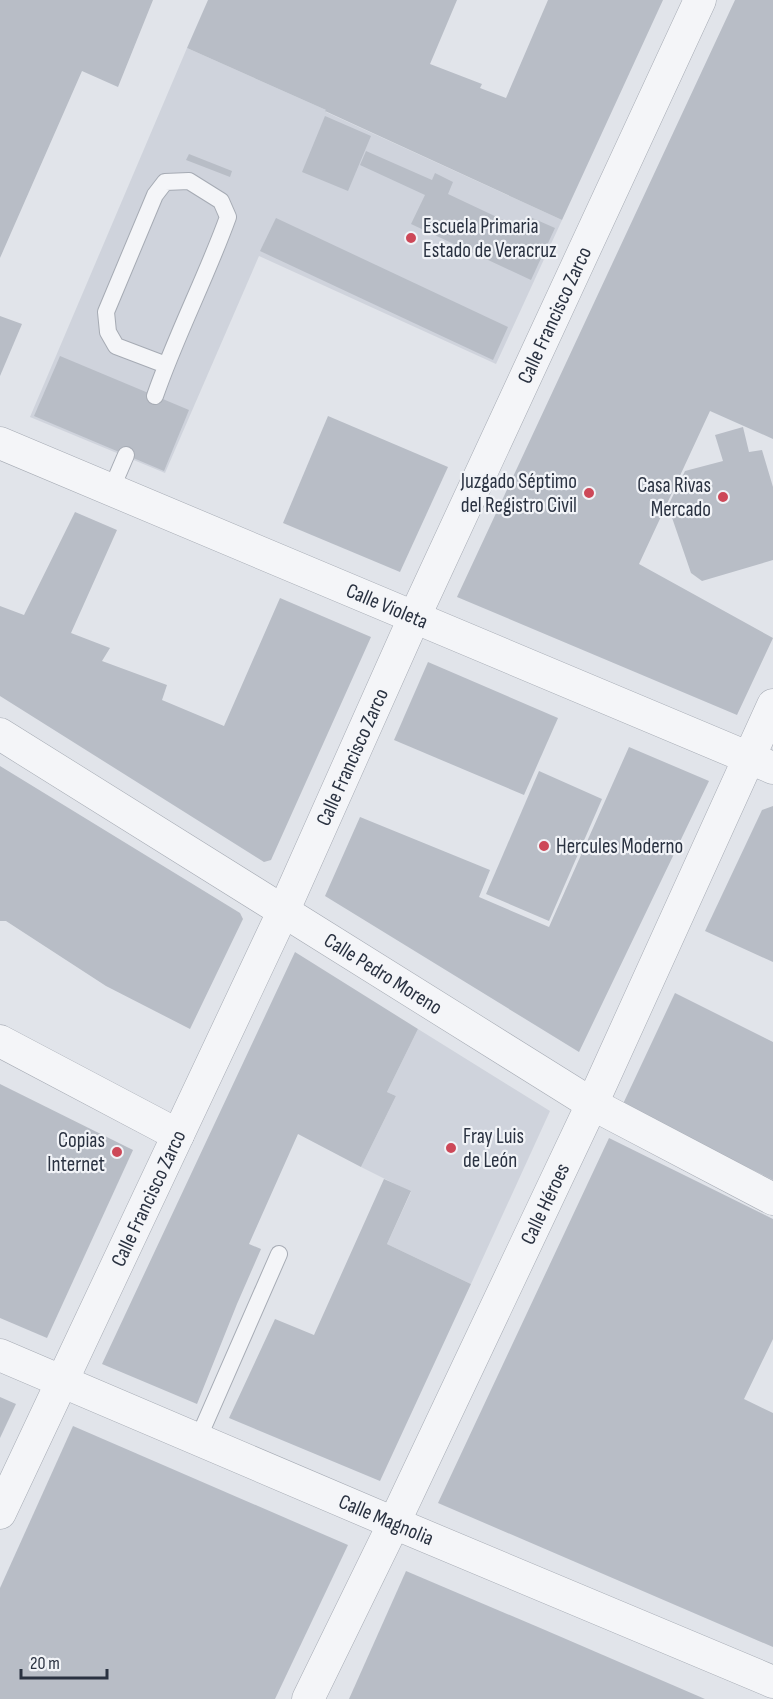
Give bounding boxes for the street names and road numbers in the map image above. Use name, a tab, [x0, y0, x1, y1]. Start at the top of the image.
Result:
street label: Calle Francisco Zarco	[512, 243, 597, 388]
street label: Calle Violeta	[342, 578, 432, 634]
street label: Calle Francisco Zarco	[311, 685, 394, 830]
street label: Calle Pedro Moreno	[319, 928, 447, 1020]
street label: Calle Francisco Zarco	[106, 1126, 192, 1271]
street label: Calle Héroes	[515, 1159, 575, 1249]
street label: Calle Magnolia	[335, 1489, 437, 1551]

